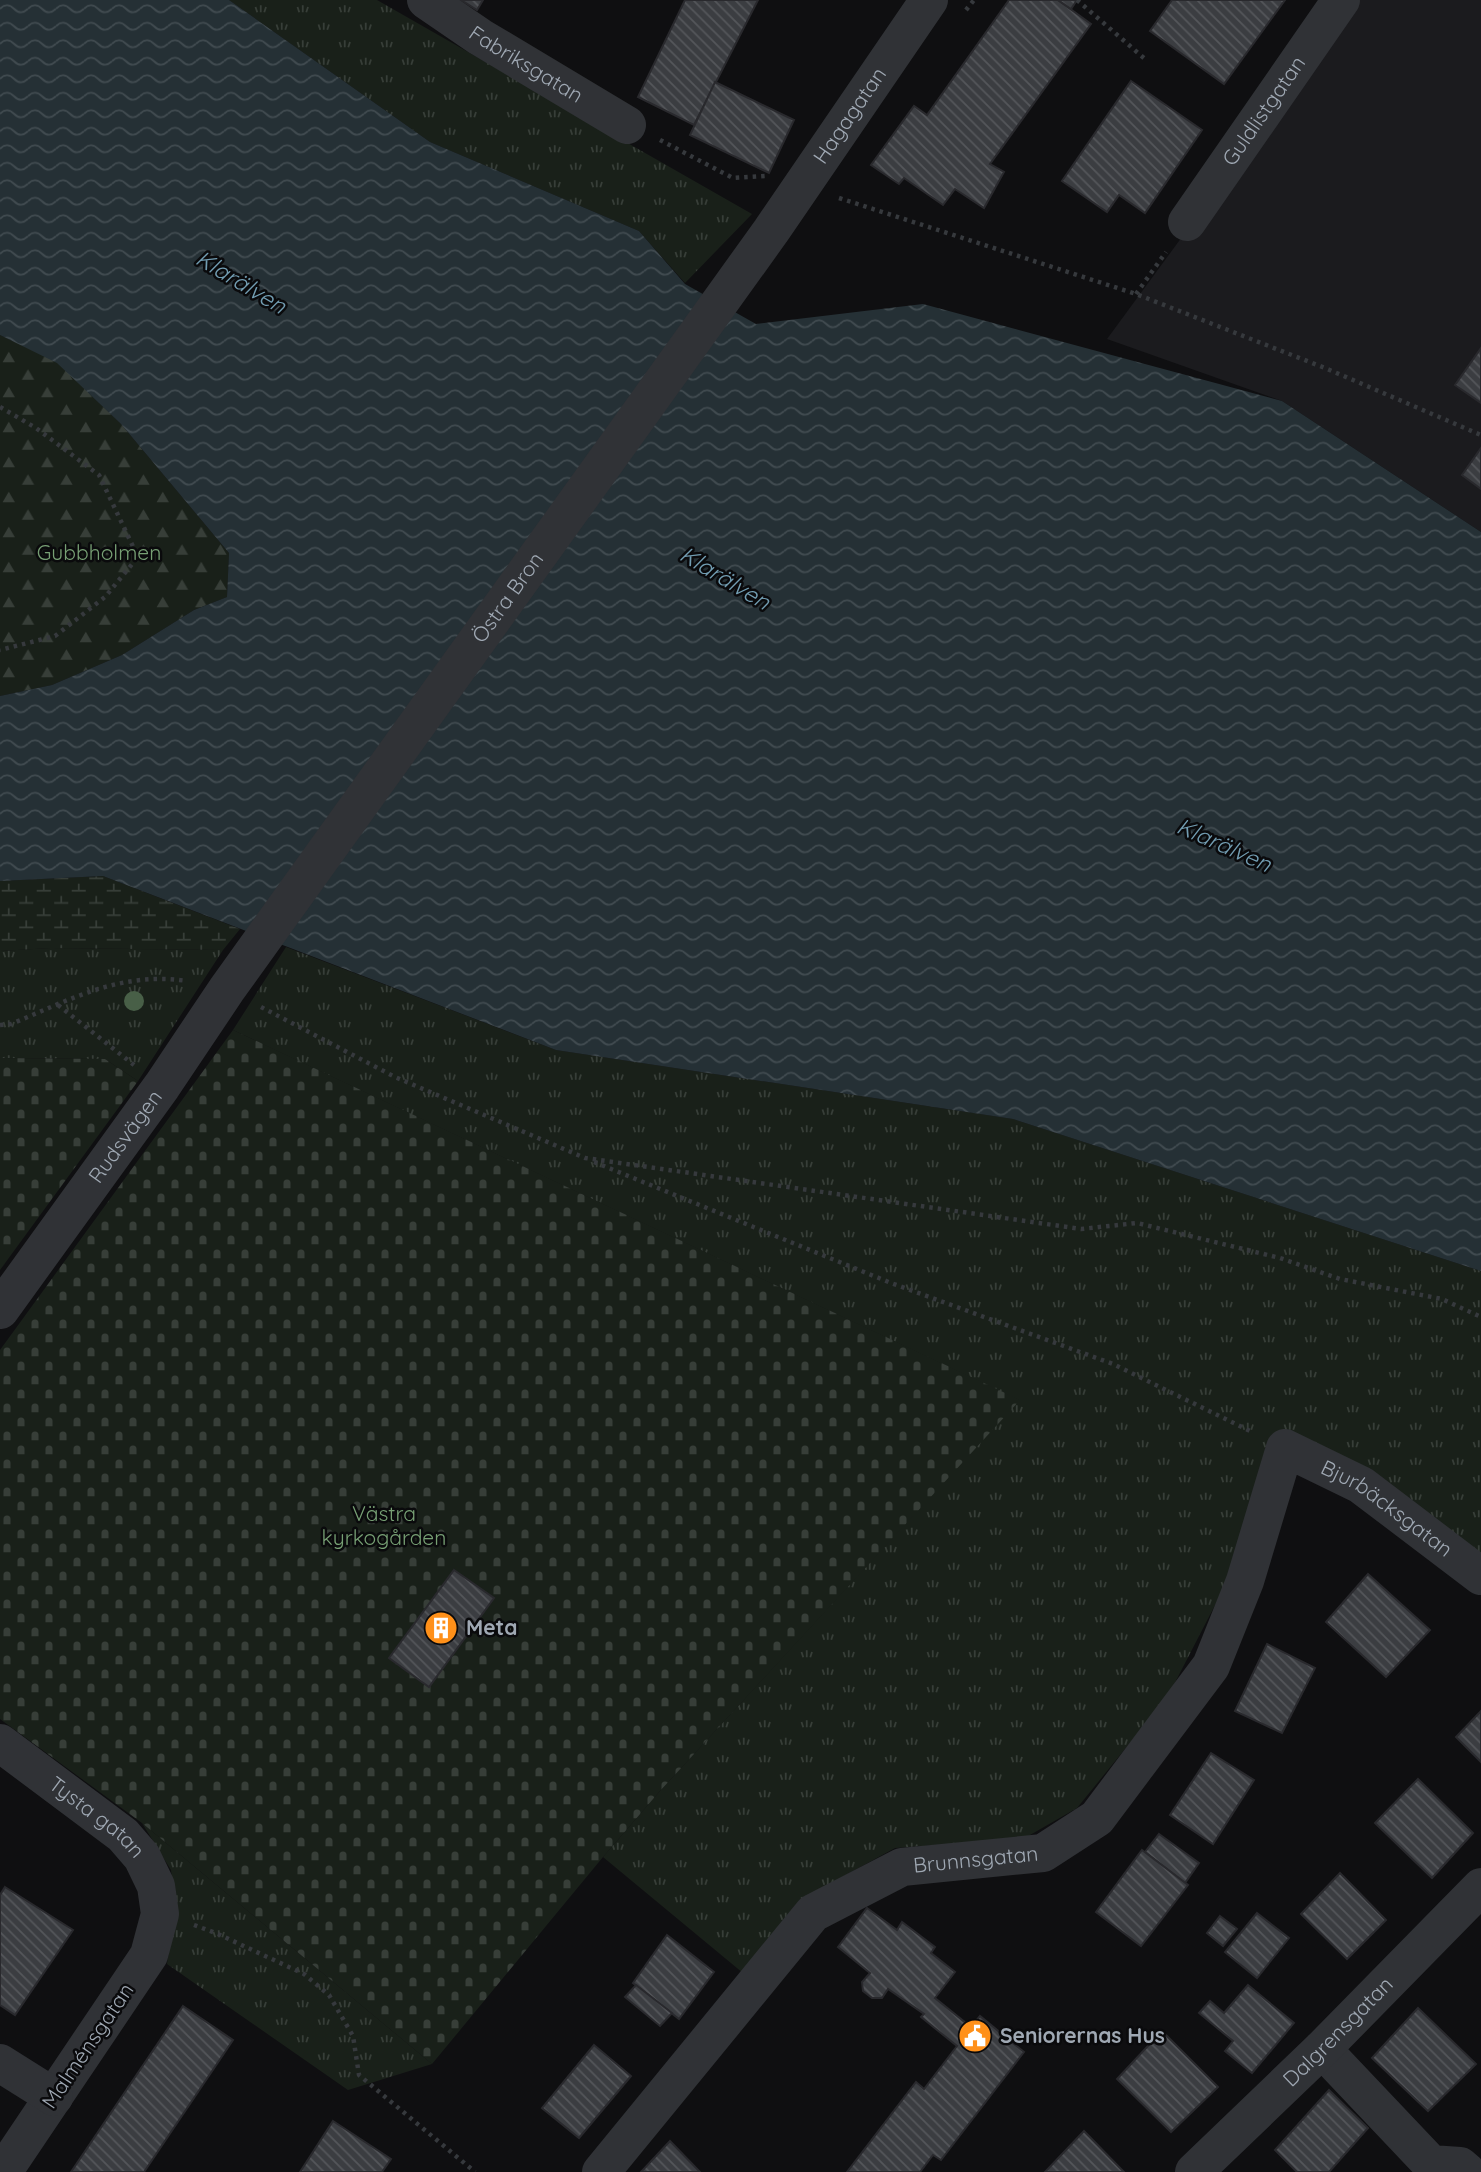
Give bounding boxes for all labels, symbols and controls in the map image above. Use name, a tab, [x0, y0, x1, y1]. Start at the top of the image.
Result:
street label: Fabriksgatan	[464, 19, 588, 108]
street label: Guldlistgatan	[1216, 51, 1310, 170]
street label: Hagagatan	[807, 62, 891, 168]
water label: Klarälven	[191, 243, 292, 320]
park label: Gubbholmen	[37, 539, 161, 565]
water label: Klarälven	[675, 539, 776, 616]
street label: Östra Bron	[466, 547, 548, 647]
water label: Klarälven	[1172, 811, 1277, 878]
street label: Rudsvägen	[82, 1084, 167, 1188]
street label: Bjurbäcksgatan	[1317, 1454, 1458, 1562]
park label: Västra kyrkogården	[322, 1500, 446, 1550]
building icon: Meta	[422, 1609, 460, 1647]
place label: Meta	[466, 1614, 517, 1640]
street label: Tysta gatan	[44, 1770, 151, 1863]
street label: Brunnsgatan	[912, 1840, 1039, 1878]
street label: Dalgrensgatan	[1277, 1971, 1398, 2092]
street label: Malménsgatan	[36, 1978, 139, 2113]
public building icon: Seniorernas Hus	[956, 2017, 994, 2055]
place label: Seniorernas Hus	[1000, 2022, 1165, 2048]

